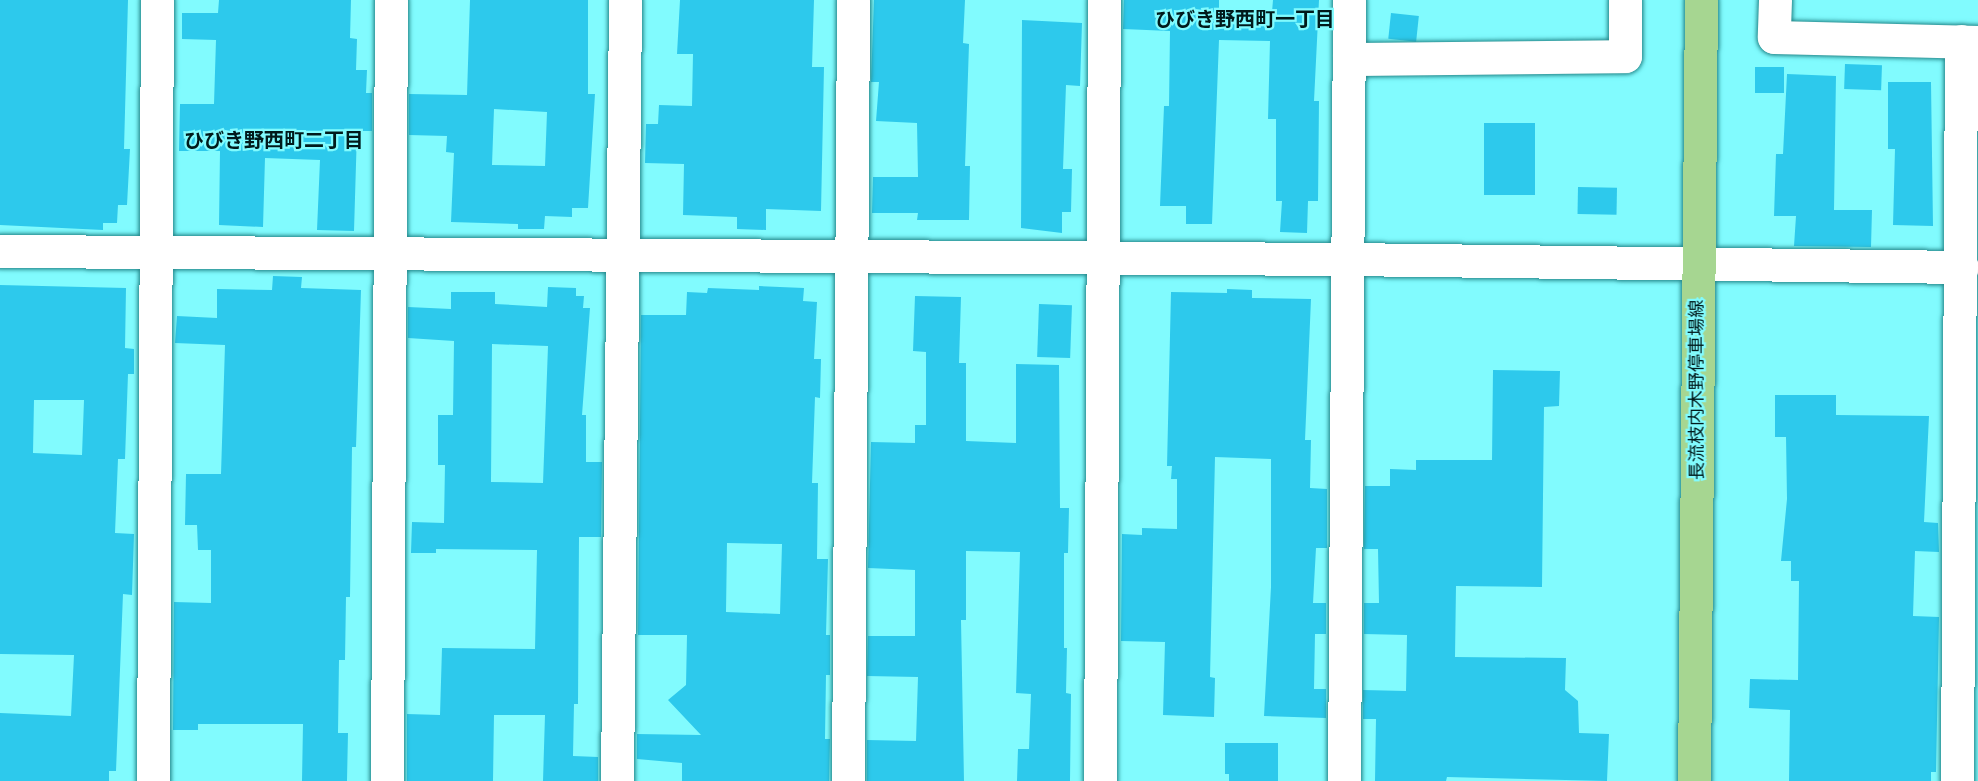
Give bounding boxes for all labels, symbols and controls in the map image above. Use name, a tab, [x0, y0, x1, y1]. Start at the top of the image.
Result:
district label: ひびき野西町一丁目	[1155, 6, 1335, 30]
district label: ひびき野西町二丁目	[184, 127, 364, 151]
street label: 長流枝内木野停車場線	[1686, 300, 1708, 480]

